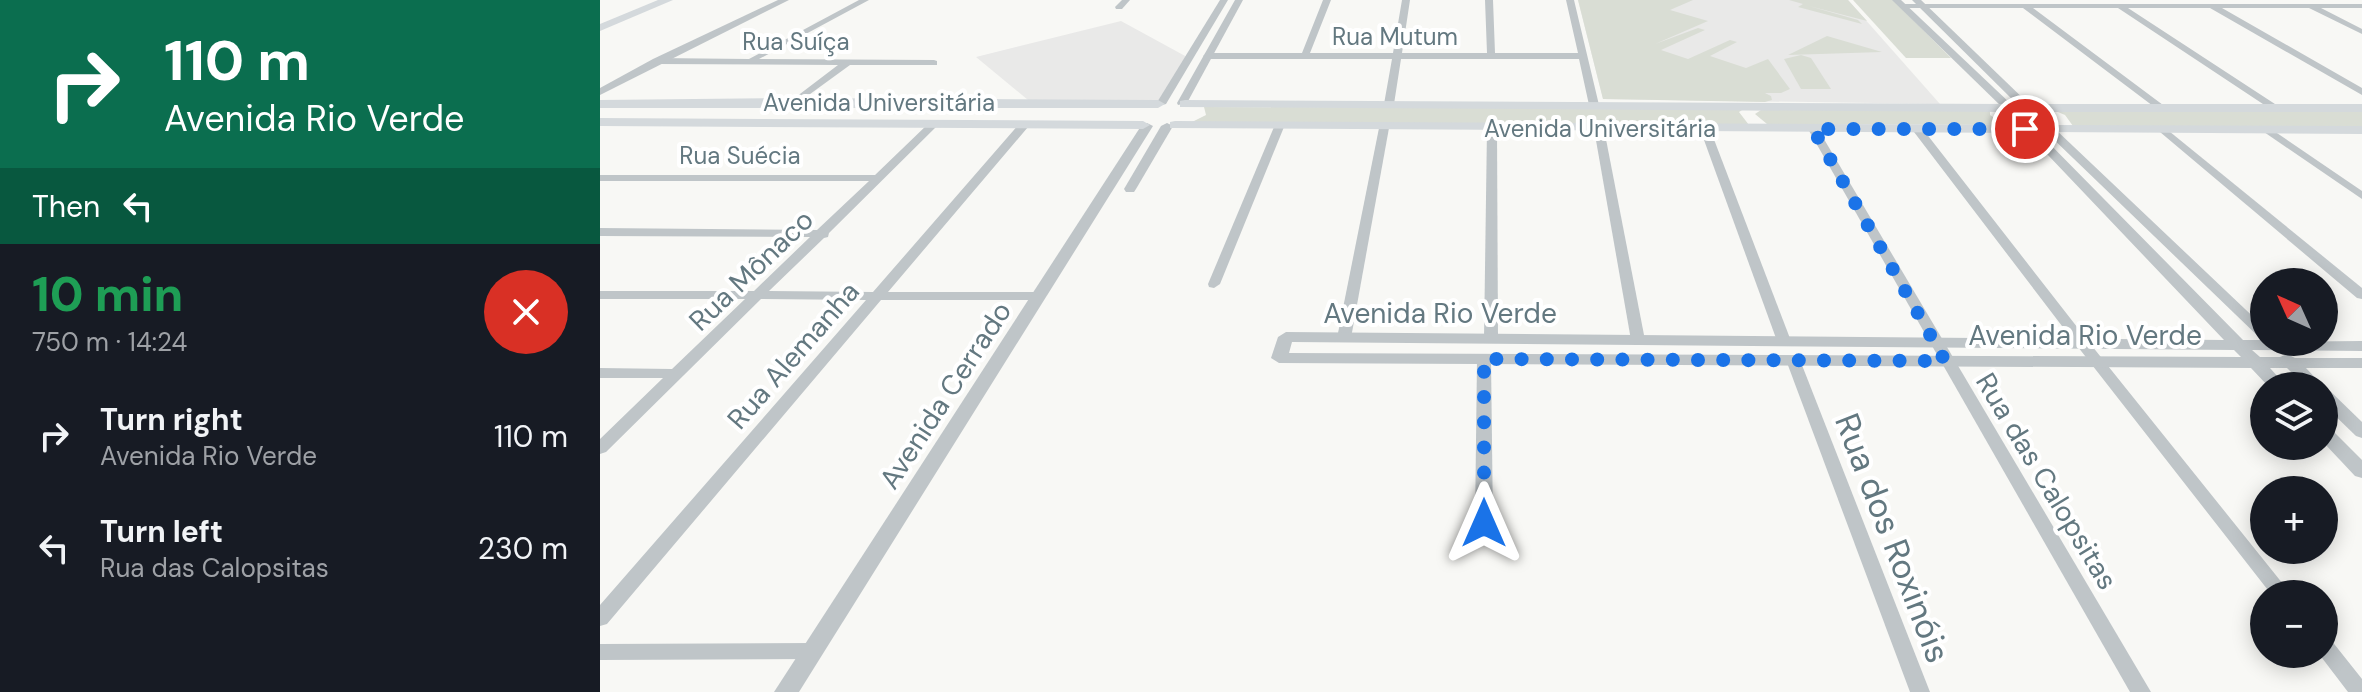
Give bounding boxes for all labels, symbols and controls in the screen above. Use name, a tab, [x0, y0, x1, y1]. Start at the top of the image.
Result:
street label: Rua Mutum	[1332, 21, 1458, 52]
text: 110 m	[164, 24, 310, 97]
street label: Rua Suíça	[742, 26, 850, 57]
icon: right	[32, 32, 136, 136]
street label: Avenida Universitária	[763, 87, 995, 118]
text: Avenida Rio Verde	[164, 95, 464, 142]
pin	[1991, 95, 2059, 163]
icon: arrive	[2003, 107, 2047, 151]
street label: Avenida Universitária	[1484, 113, 1716, 144]
street label: Rua Suécia	[679, 140, 801, 171]
icon: left	[116, 184, 160, 228]
text: Then	[32, 187, 100, 226]
street label: Rua Mônaco	[681, 202, 822, 339]
text: 10 min	[32, 263, 183, 326]
north arrow	[2250, 268, 2338, 356]
map controls	[2250, 268, 2338, 668]
button: close	[484, 270, 568, 354]
street label: Rua Alemanha	[719, 274, 868, 437]
street label: Avenida Cerrado	[871, 295, 1020, 496]
street label: Avenida Rio Verde	[1323, 295, 1557, 332]
street label: Avenida Rio Verde	[1968, 317, 2202, 354]
text: 750 m · 14:24	[32, 325, 187, 359]
street label: Rua das Calopsitas	[1967, 366, 2126, 596]
button: layers	[2250, 372, 2338, 460]
text: Turn right	[100, 400, 243, 439]
street label: Rua dos Roxinóis	[1824, 407, 1961, 669]
icon: right	[32, 414, 76, 458]
text: 110 m	[494, 417, 568, 456]
text: Avenida Rio Verde	[100, 439, 317, 473]
button: +	[2250, 476, 2338, 564]
position arrow	[1442, 481, 1526, 565]
text: Turn left	[100, 512, 223, 551]
icon: left	[32, 526, 76, 570]
text: 230 m	[478, 529, 568, 568]
text: Rua das Calopsitas	[100, 551, 329, 585]
button: −	[2250, 580, 2338, 668]

